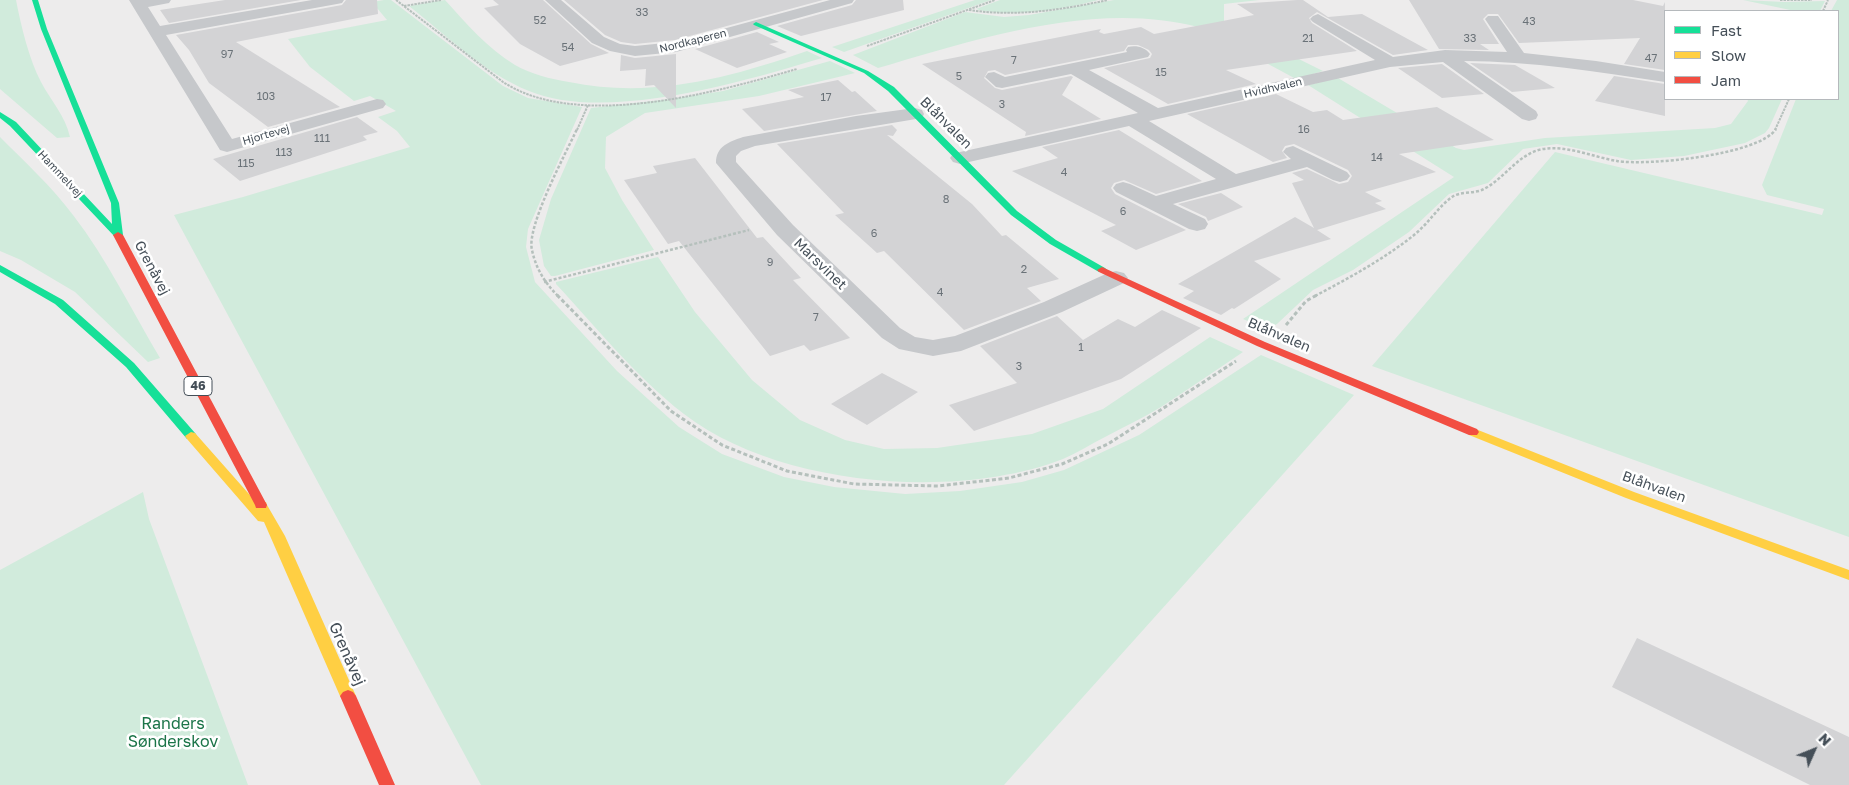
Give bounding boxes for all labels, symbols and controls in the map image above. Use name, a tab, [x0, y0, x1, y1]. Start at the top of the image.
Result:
house number: 33	[636, 6, 648, 20]
legend	[1664, 10, 1839, 100]
house number: 52	[534, 14, 546, 28]
house number: 43	[1522, 15, 1536, 29]
text: Fast	[1711, 21, 1742, 39]
street label: Nordkaperen	[658, 26, 728, 56]
house number: 21	[1302, 32, 1314, 46]
house number: 33	[1464, 32, 1476, 46]
house number: 54	[561, 41, 575, 55]
text: Slow	[1711, 46, 1746, 64]
house number: 97	[221, 48, 233, 62]
house number: 47	[1645, 52, 1657, 66]
house number: 7	[1011, 54, 1017, 68]
house number: 15	[1155, 66, 1167, 80]
house number: 5	[956, 70, 962, 84]
text: Jam	[1711, 71, 1741, 89]
street label: Hvidhvalen	[1243, 75, 1303, 101]
house number: 103	[257, 90, 275, 104]
house number: 17	[820, 91, 832, 105]
street label: Blåhvalen	[917, 94, 975, 152]
house number: 3	[999, 98, 1005, 112]
street label: Hjortevej	[241, 122, 291, 148]
house number: 16	[1298, 123, 1310, 137]
house number: 111	[314, 132, 330, 146]
house number: 113	[275, 146, 293, 160]
street label: Hammelvej	[35, 148, 85, 200]
house number: 14	[1371, 151, 1383, 165]
house number: 115	[237, 157, 255, 171]
house number: 4	[1061, 166, 1067, 180]
house number: 8	[943, 193, 949, 207]
house number: 6	[1120, 205, 1126, 219]
house number: 6	[871, 227, 877, 241]
street label: Marsvinet	[790, 235, 850, 293]
street label: Grenåvej	[131, 238, 173, 298]
house number: 9	[767, 256, 773, 270]
house number: 2	[1021, 263, 1027, 277]
house number: 4	[937, 286, 943, 300]
house number: 7	[813, 311, 819, 325]
street label: Blåhvalen	[1245, 314, 1313, 356]
house number: 1	[1078, 341, 1084, 355]
house number: 3	[1016, 360, 1022, 374]
road number: 46	[184, 376, 212, 396]
street label: Blåhvalen	[1620, 468, 1688, 506]
street label: Grenåvej	[325, 619, 369, 689]
park label: Randers Sønderskov	[128, 714, 218, 752]
north arrow	[1789, 725, 1839, 775]
text: N	[1815, 729, 1835, 749]

